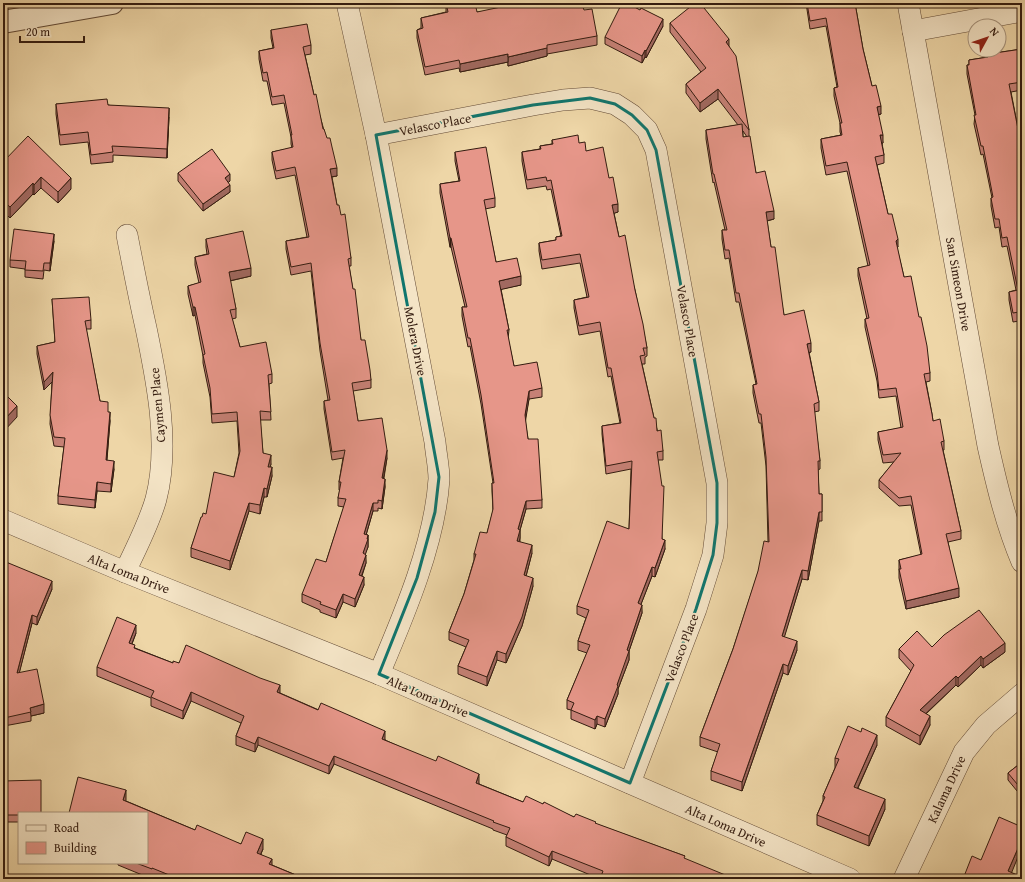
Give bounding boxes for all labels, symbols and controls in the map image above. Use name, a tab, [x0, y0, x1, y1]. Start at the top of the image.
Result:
scale bar	[20, 18, 84, 44]
north arrow	[967, 18, 1007, 58]
text: 20 m	[26, 23, 50, 40]
text: N	[986, 24, 1004, 40]
street label: Velasco Place	[398, 108, 473, 141]
street label: San Simeon Drive	[941, 235, 976, 333]
street label: Velasco Place	[672, 284, 703, 359]
street label: Molera Drive	[399, 305, 432, 377]
street label: Caymen Place	[145, 367, 170, 443]
street label: Alta Loma Drive	[85, 548, 173, 599]
street label: Velasco Place	[660, 611, 703, 686]
street label: Alta Loma Drive	[384, 671, 472, 722]
street label: Kalama Drive	[923, 752, 970, 826]
street label: Alta Loma Drive	[682, 799, 769, 852]
legend	[18, 812, 148, 864]
text: Road	[54, 819, 80, 836]
text: Building	[54, 839, 97, 856]

